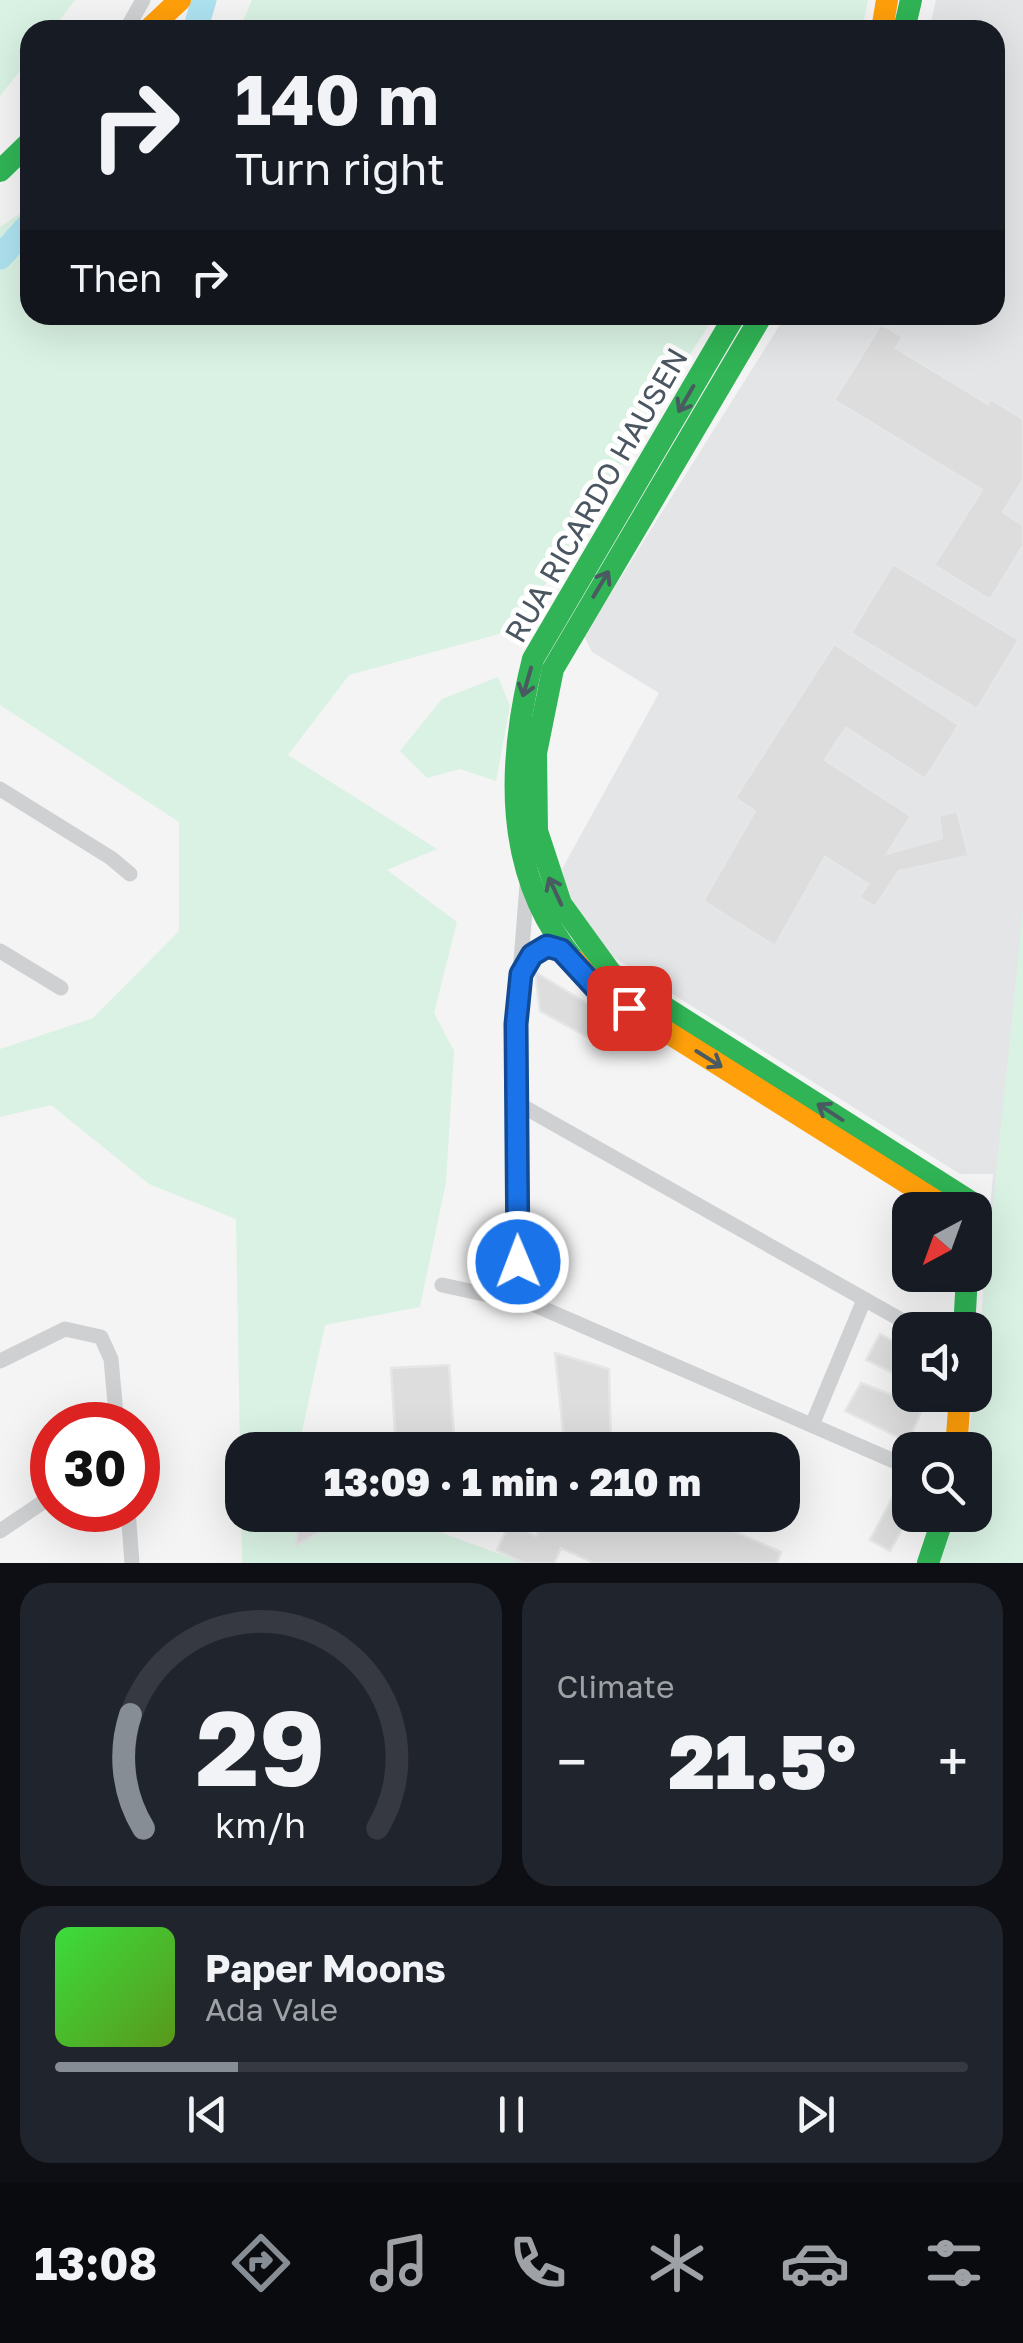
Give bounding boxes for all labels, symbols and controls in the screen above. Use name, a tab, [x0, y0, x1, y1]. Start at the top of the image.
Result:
text: 140 m	[235, 56, 439, 140]
icon: right	[70, 60, 200, 190]
text: Turn right	[235, 141, 445, 195]
icon: right	[182, 250, 237, 305]
text: Then	[70, 255, 162, 300]
street label: RUA RICARDO HAUSEN	[497, 341, 695, 649]
one-way arrow	[676, 384, 696, 413]
one-way arrow	[591, 570, 611, 599]
one-way arrow	[517, 665, 535, 697]
one-way arrow	[545, 877, 564, 907]
pin	[587, 966, 672, 1051]
icon: arrive	[602, 981, 657, 1036]
one-way arrow	[695, 1049, 723, 1069]
one-way arrow	[816, 1102, 845, 1123]
north arrow	[892, 1192, 992, 1292]
map controls	[892, 1192, 992, 1532]
position arrow	[466, 1210, 570, 1314]
button: sound	[892, 1312, 992, 1412]
speed limit sign: 30	[30, 1402, 160, 1532]
button: search	[892, 1432, 992, 1532]
text: 13:09 · 1 min · 210 m	[324, 1459, 701, 1504]
text: Climate	[557, 1667, 675, 1705]
text: 29	[196, 1684, 325, 1809]
text: 21.5°	[669, 1715, 856, 1806]
text: −	[557, 1728, 587, 1794]
text: +	[938, 1728, 968, 1794]
text: km/h	[215, 1803, 306, 1846]
text: Paper Moons	[205, 1945, 446, 1990]
text: Ada Vale	[205, 1990, 338, 2028]
icon: previous	[180, 2087, 235, 2142]
icon: pause	[484, 2087, 539, 2142]
icon: next	[788, 2087, 843, 2142]
icon: directions	[226, 2228, 296, 2298]
icon: music	[364, 2228, 434, 2298]
icon: phone	[503, 2228, 573, 2298]
icon: climate	[642, 2228, 712, 2298]
icon: car	[780, 2228, 850, 2298]
icon: filters	[919, 2228, 989, 2298]
text: 13:08	[34, 2236, 157, 2290]

